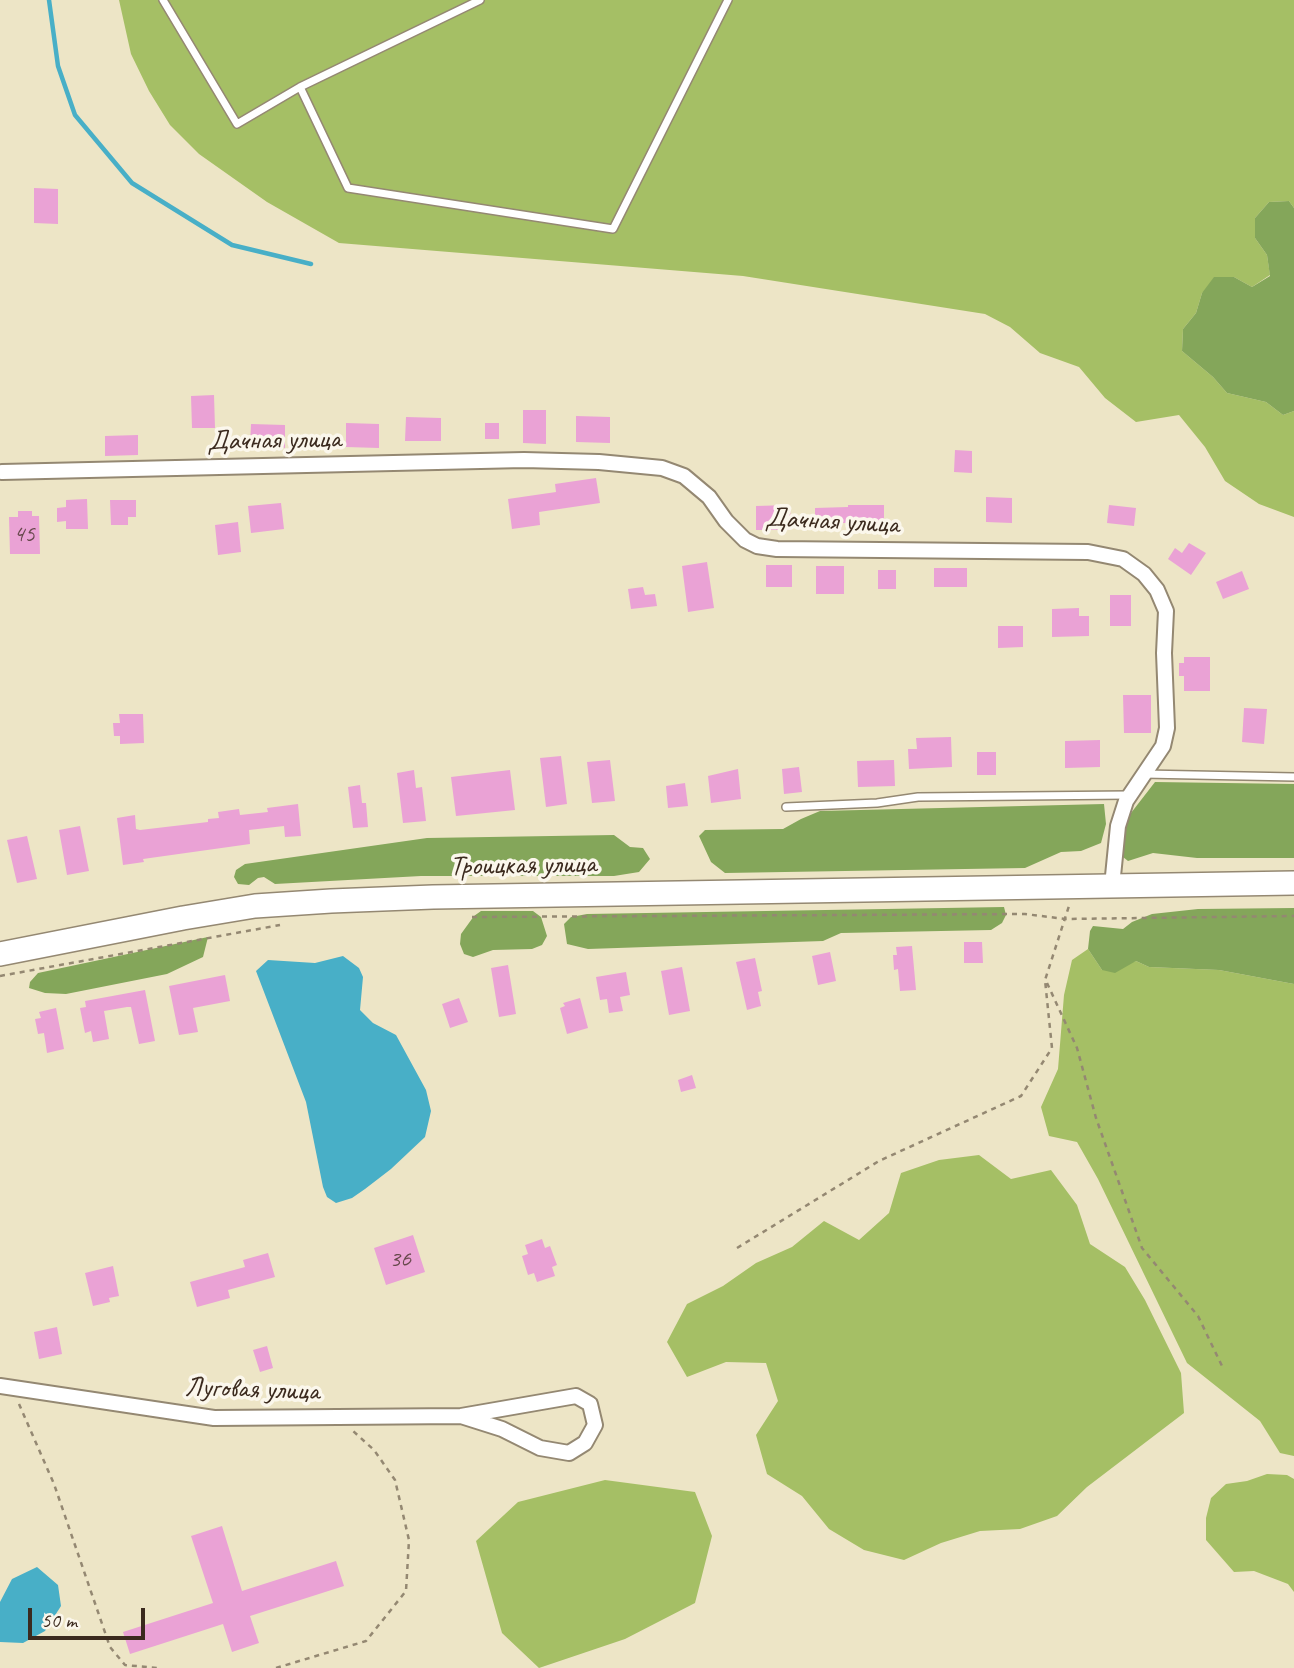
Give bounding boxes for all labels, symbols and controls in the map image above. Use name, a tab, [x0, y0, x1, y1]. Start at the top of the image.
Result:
street label: Дачная улица	[207, 423, 341, 459]
street label: Дачная улица	[764, 502, 900, 542]
house number: 45	[13, 521, 35, 549]
street label: Троицкая улица	[450, 848, 596, 884]
house number: 36	[389, 1246, 411, 1274]
street label: Луговая улица	[184, 1371, 320, 1409]
scale bar	[32, 1594, 149, 1638]
text: 50 m	[41, 1607, 77, 1633]

